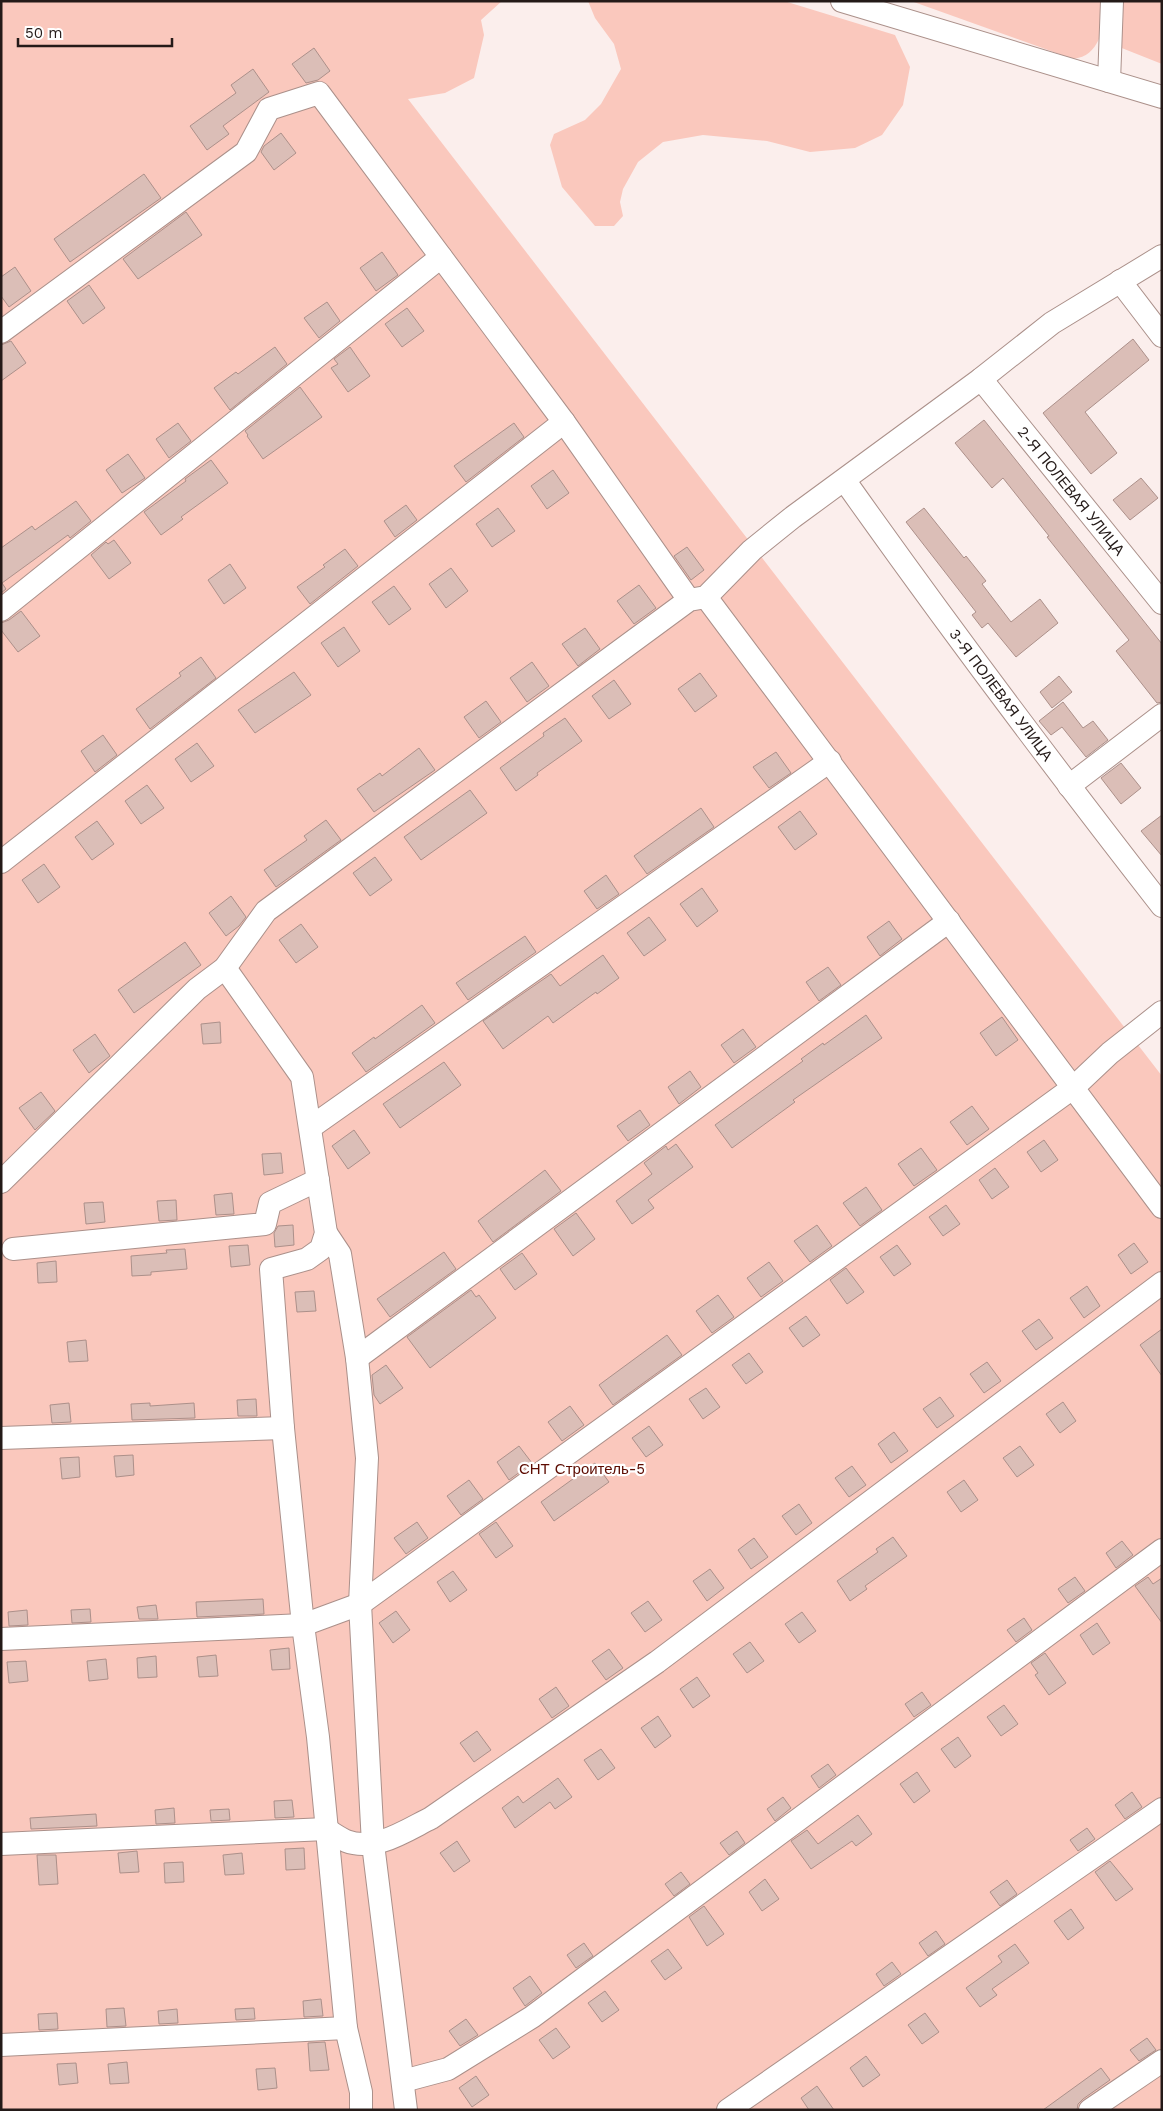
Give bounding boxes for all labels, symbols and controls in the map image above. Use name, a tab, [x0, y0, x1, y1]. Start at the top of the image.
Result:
scale bar	[18, 15, 171, 47]
text: 50 m	[25, 24, 62, 42]
street label: 2-Я ПОЛЕВАЯ УЛИЦА	[1014, 423, 1128, 559]
street label: 3-Я ПОЛЕВАЯ УЛИЦА	[945, 625, 1057, 765]
park label: СНТ Строитель-5	[519, 1460, 645, 1478]

